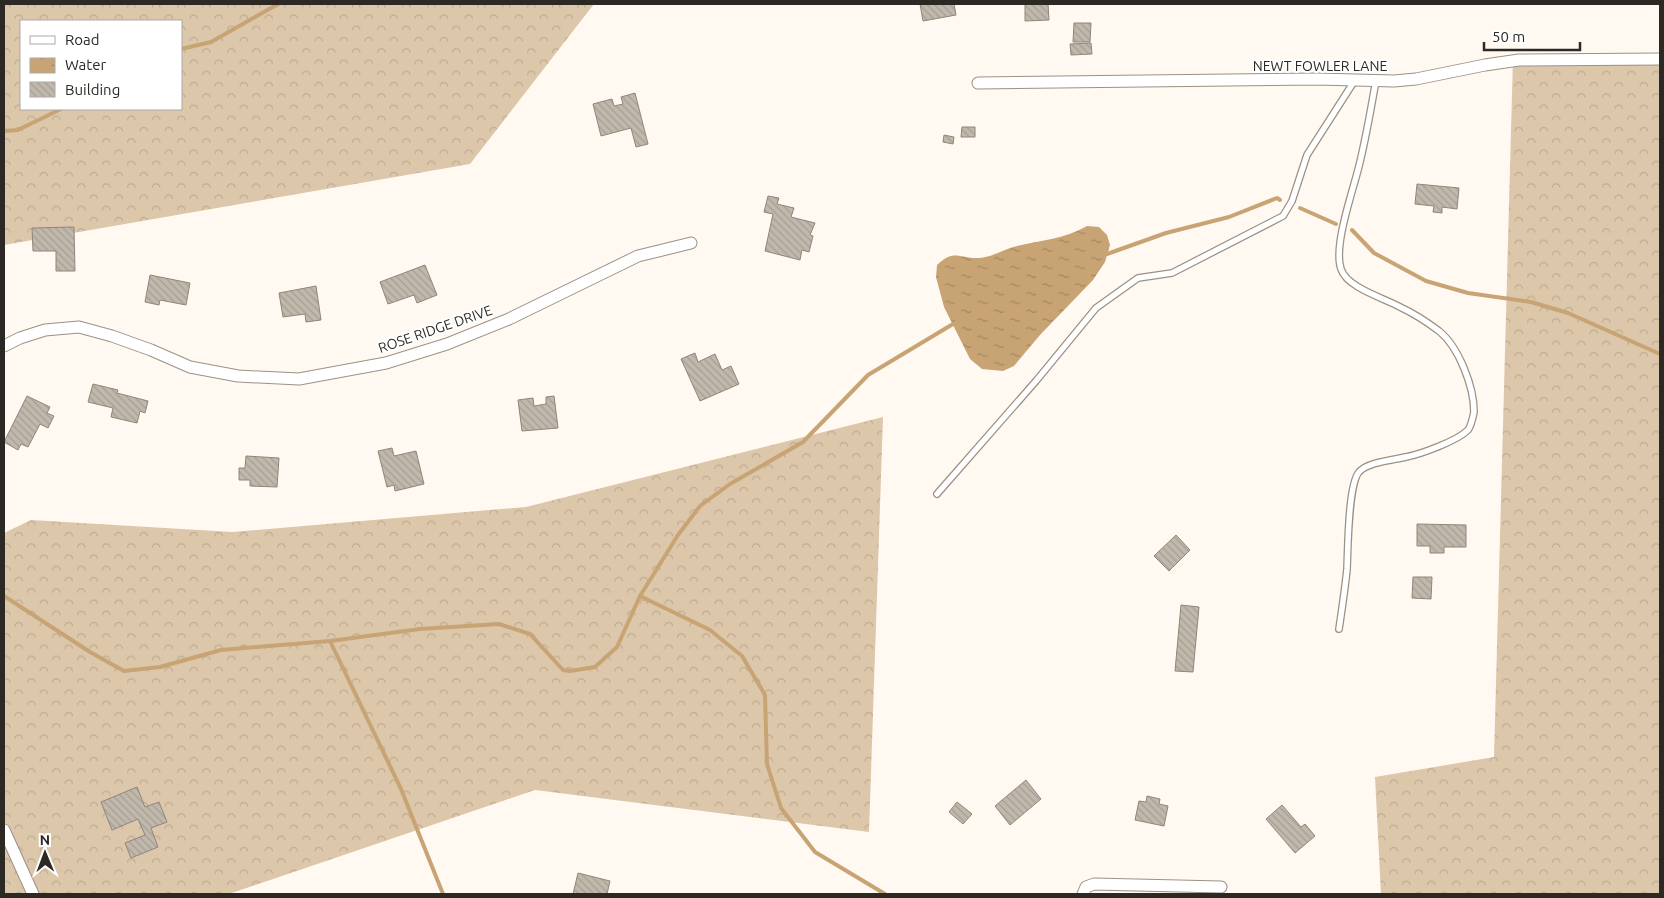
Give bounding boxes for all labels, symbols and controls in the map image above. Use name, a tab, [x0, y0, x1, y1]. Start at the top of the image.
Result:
legend	[20, 20, 182, 110]
scale bar	[1484, 20, 1580, 52]
text: 50 m	[1492, 28, 1525, 45]
text: Road	[65, 31, 100, 48]
text: Water	[65, 56, 106, 73]
street label: NEWT FOWLER LANE	[1253, 58, 1387, 74]
text: Building	[65, 81, 120, 98]
street label: ROSE RIDGE DRIVE	[376, 302, 494, 356]
north arrow	[20, 828, 70, 878]
text: N	[39, 832, 50, 848]

